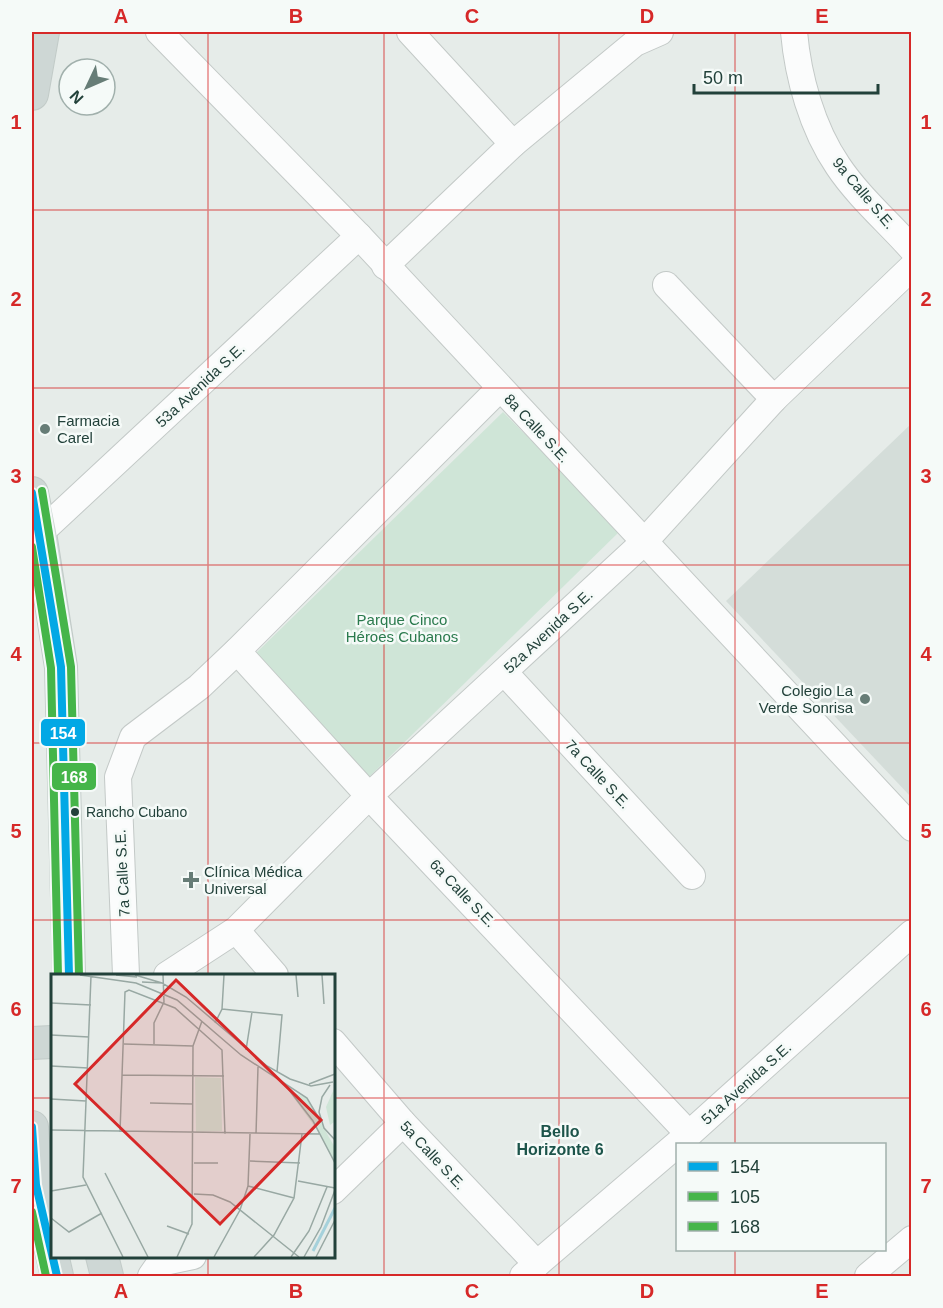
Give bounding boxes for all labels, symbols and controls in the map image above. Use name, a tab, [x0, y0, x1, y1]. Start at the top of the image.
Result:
text: A	[114, 5, 128, 27]
text: B	[289, 5, 303, 27]
text: C	[465, 5, 479, 27]
text: D	[640, 5, 654, 27]
text: E	[815, 5, 829, 27]
north arrow	[57, 57, 117, 117]
scale bar	[694, 57, 878, 95]
text: 50 m	[703, 68, 743, 88]
text: N	[66, 87, 87, 107]
text: 1	[10, 111, 22, 133]
text: 1	[920, 111, 932, 133]
street label: 9a Calle S.E.	[829, 154, 899, 232]
text: 2	[10, 288, 22, 310]
text: 2	[920, 288, 932, 310]
street label: 53a Avenida S.E.	[152, 340, 248, 430]
street label: 8a Calle S.E.	[501, 390, 573, 466]
place label: Farmacia Carel	[57, 412, 120, 446]
marker: Farmacia Carel	[38, 422, 52, 436]
text: 3	[10, 465, 22, 487]
text: 3	[920, 465, 932, 487]
street label: 52a Avenida S.E.	[500, 586, 596, 676]
park label: Parque Cinco Héroes Cubanos	[346, 611, 458, 645]
text: 4	[10, 643, 22, 665]
text: 4	[920, 643, 932, 665]
place label: Colegio La Verde Sonrisa	[759, 682, 854, 716]
marker: Colegio La Verde Sonrisa	[858, 692, 872, 706]
line badge: 154	[40, 718, 86, 747]
text: 154	[50, 725, 76, 742]
street label: 7a Calle S.E.	[562, 736, 634, 812]
line badge: 168	[51, 762, 97, 791]
text: 168	[61, 769, 87, 786]
place label: Rancho Cubano	[86, 804, 187, 820]
marker: Rancho Cubano	[69, 806, 81, 818]
text: 5	[10, 820, 22, 842]
text: 5	[920, 820, 932, 842]
street label: 7a Calle S.E.	[111, 829, 133, 917]
street label: 6a Calle S.E.	[426, 856, 500, 930]
place label: Clínica Médica Universal	[204, 863, 303, 897]
marker: Clínica Médica Universal	[182, 871, 200, 889]
inset map	[51, 974, 334, 1257]
text: 6	[10, 998, 22, 1020]
text: 6	[920, 998, 932, 1020]
street label: 51a Avenida S.E.	[698, 1038, 794, 1128]
street label: 5a Calle S.E.	[397, 1117, 469, 1193]
district label: Bello Horizonte 6	[516, 1123, 604, 1158]
legend	[676, 1143, 886, 1251]
text: 154	[730, 1157, 760, 1177]
text: 7	[10, 1175, 22, 1197]
text: 7	[920, 1175, 932, 1197]
text: 105	[730, 1187, 760, 1207]
text: 168	[730, 1217, 760, 1237]
text: A	[114, 1280, 128, 1302]
text: B	[289, 1280, 303, 1302]
text: C	[465, 1280, 479, 1302]
text: D	[640, 1280, 654, 1302]
text: E	[815, 1280, 829, 1302]

